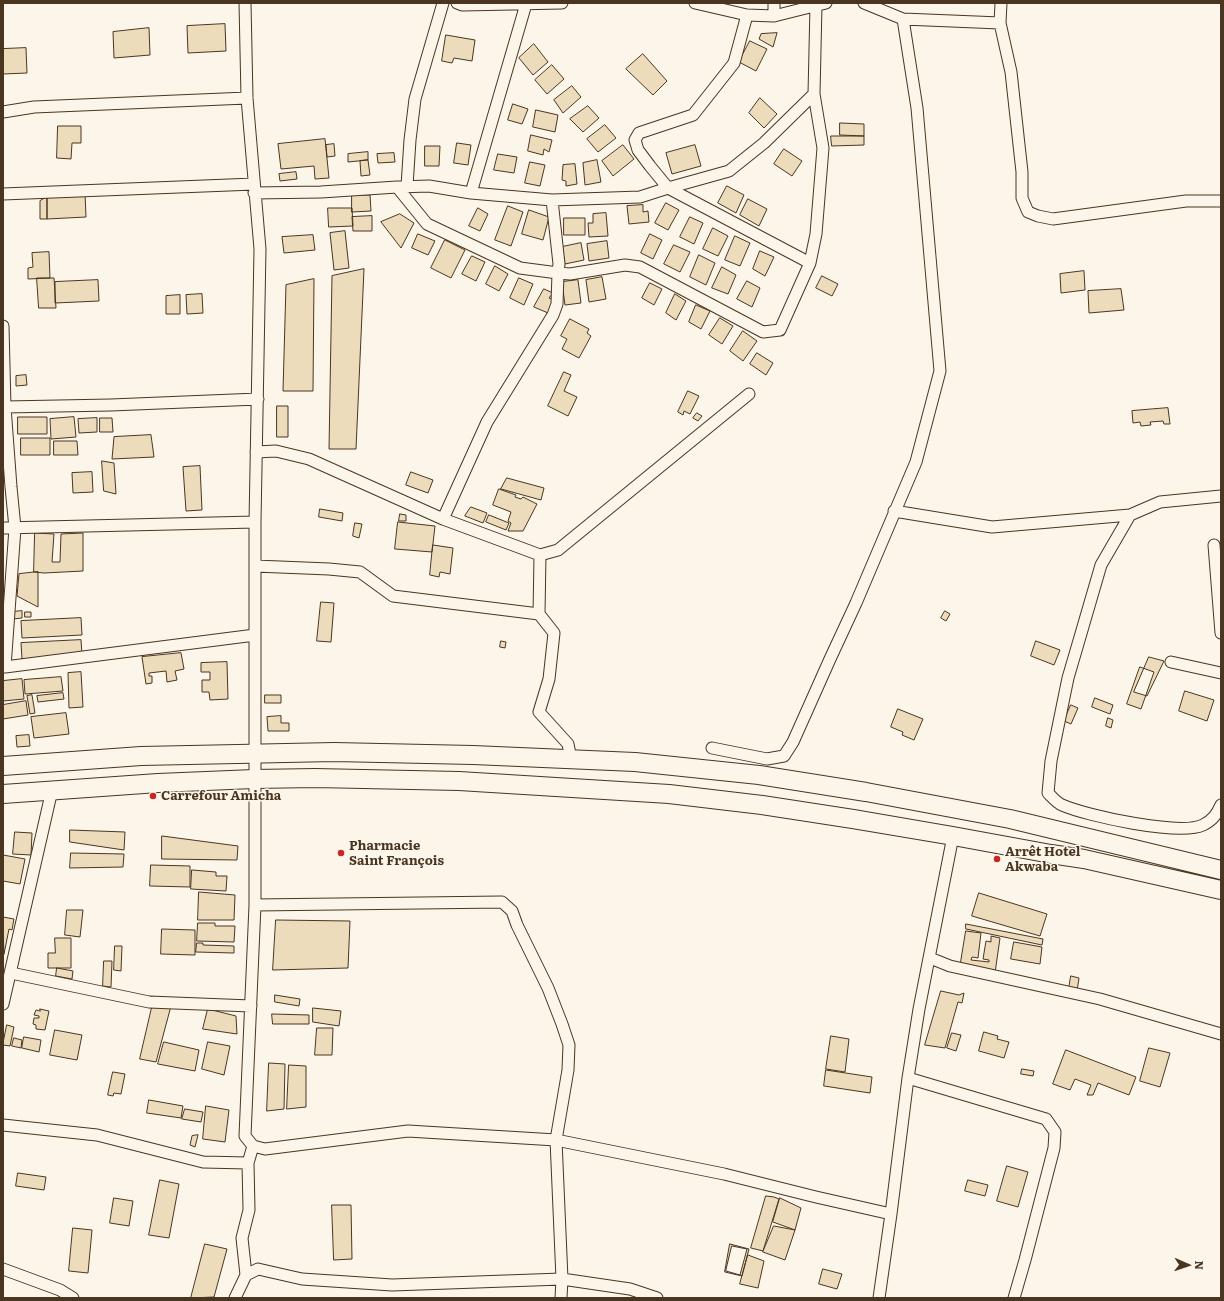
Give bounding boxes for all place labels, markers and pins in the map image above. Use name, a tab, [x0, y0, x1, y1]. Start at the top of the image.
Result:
place label: Carrefour Amicha	[161, 788, 281, 804]
marker: Carrefour Amicha	[148, 791, 158, 801]
place label: Pharmacie Saint François	[349, 838, 444, 869]
place label: Arrêt Hotel Akwaba	[1005, 844, 1080, 875]
marker: Pharmacie Saint François	[336, 848, 346, 858]
marker: Arrêt Hotel Akwaba	[992, 854, 1002, 864]

